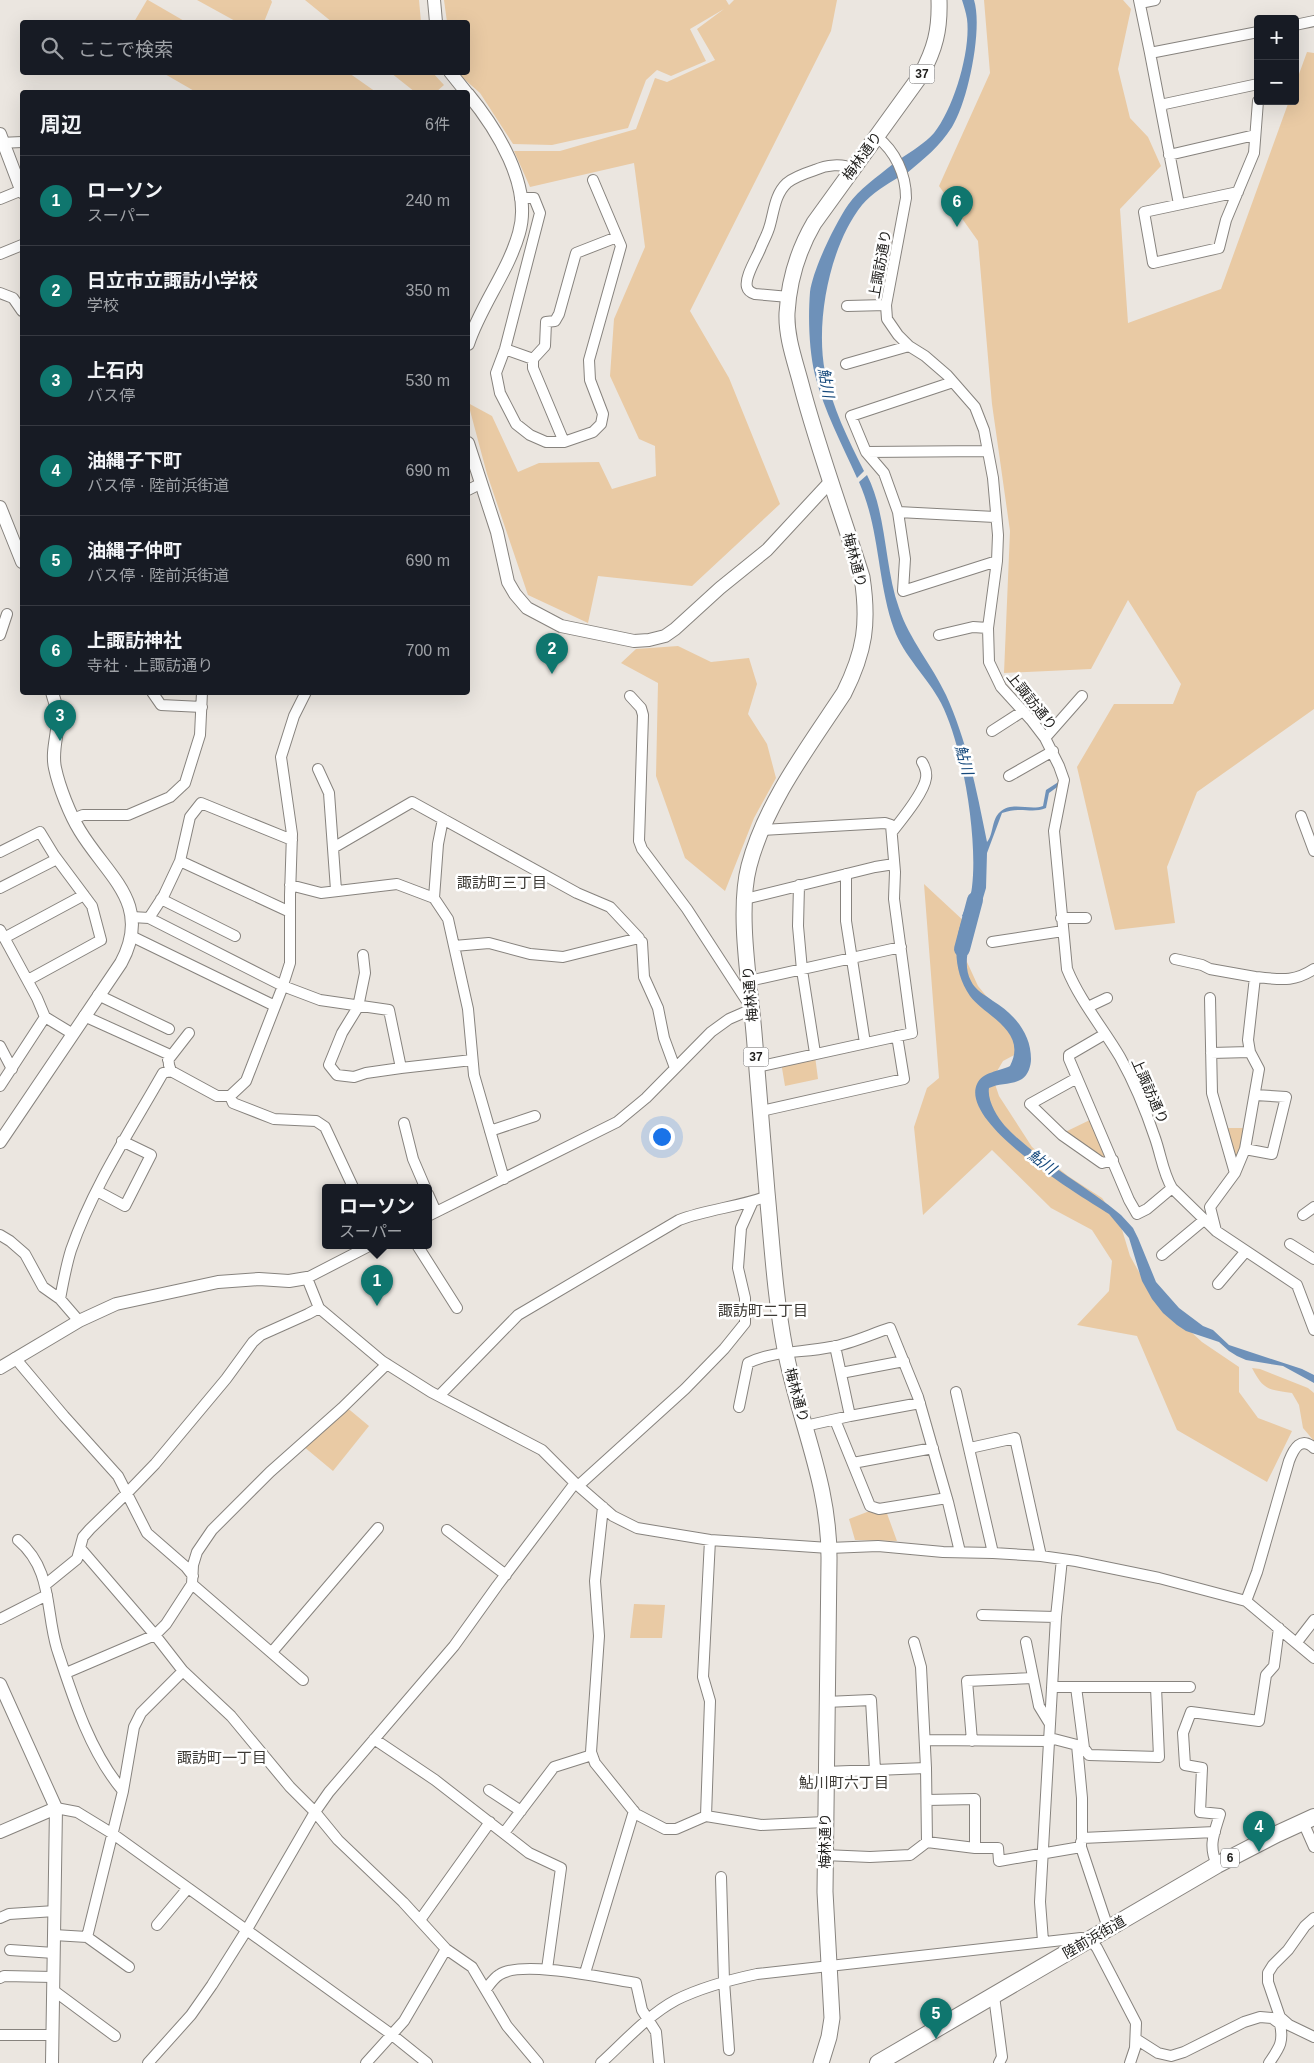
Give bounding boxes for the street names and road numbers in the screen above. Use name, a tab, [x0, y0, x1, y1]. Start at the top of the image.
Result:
road number: 37	[910, 64, 934, 84]
street label: 梅林通り	[839, 129, 885, 183]
street label: 上諏訪通り	[866, 228, 894, 300]
street label: 梅林通り	[840, 531, 870, 589]
street label: 上諏訪通り	[1004, 669, 1060, 733]
street label: 梅林通り	[740, 965, 760, 1023]
road number: 37	[744, 1048, 768, 1066]
street label: 上諏訪通り	[1128, 1056, 1172, 1126]
street label: 梅林通り	[782, 1366, 812, 1424]
street label: 梅林通り	[817, 1813, 833, 1869]
road number: 6	[1221, 1849, 1239, 1868]
street label: 陸前浜街道	[1060, 1913, 1128, 1961]

